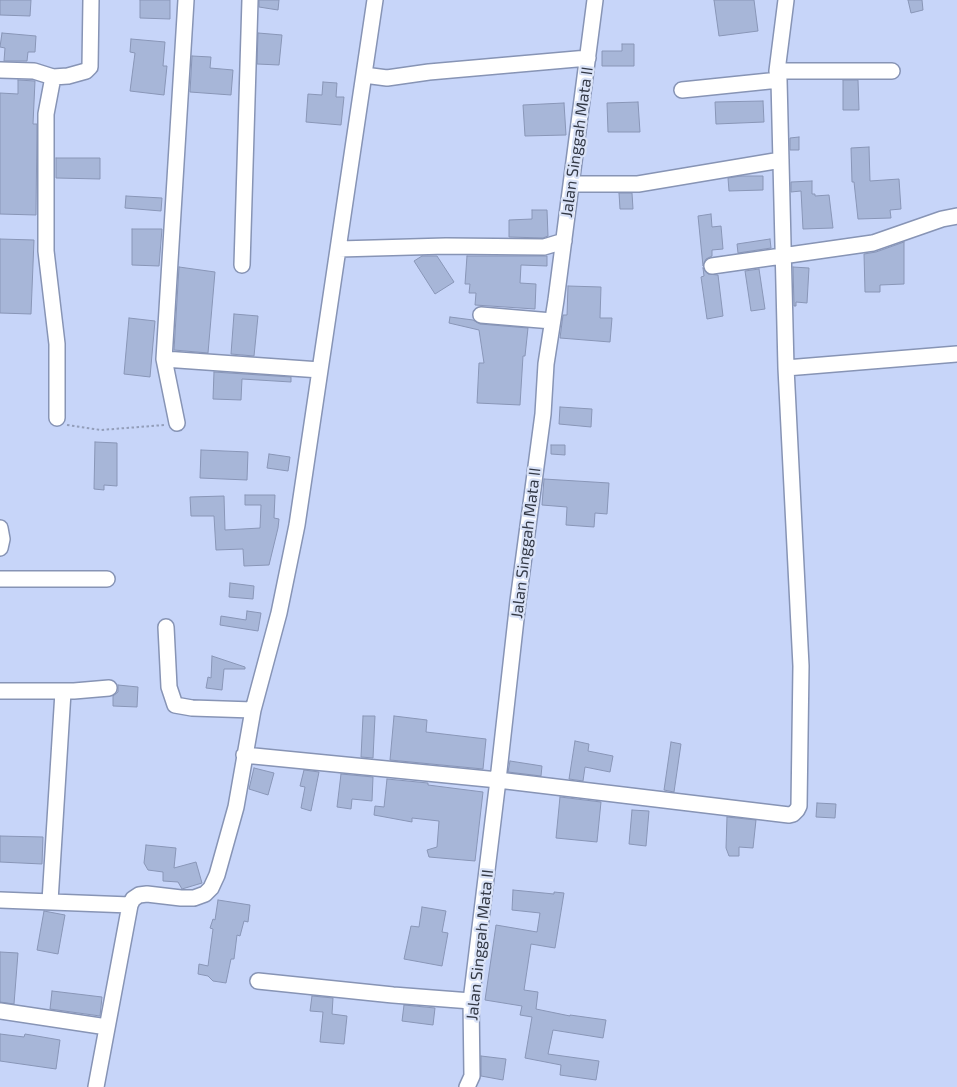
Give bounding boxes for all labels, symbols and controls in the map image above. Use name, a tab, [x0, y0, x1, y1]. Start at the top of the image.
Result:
street label: Jalan Singgah Mata II	[557, 65, 597, 219]
street label: Jalan Singgah Mata II	[507, 466, 545, 620]
street label: Jalan Singgah Mata II	[463, 868, 497, 1022]

